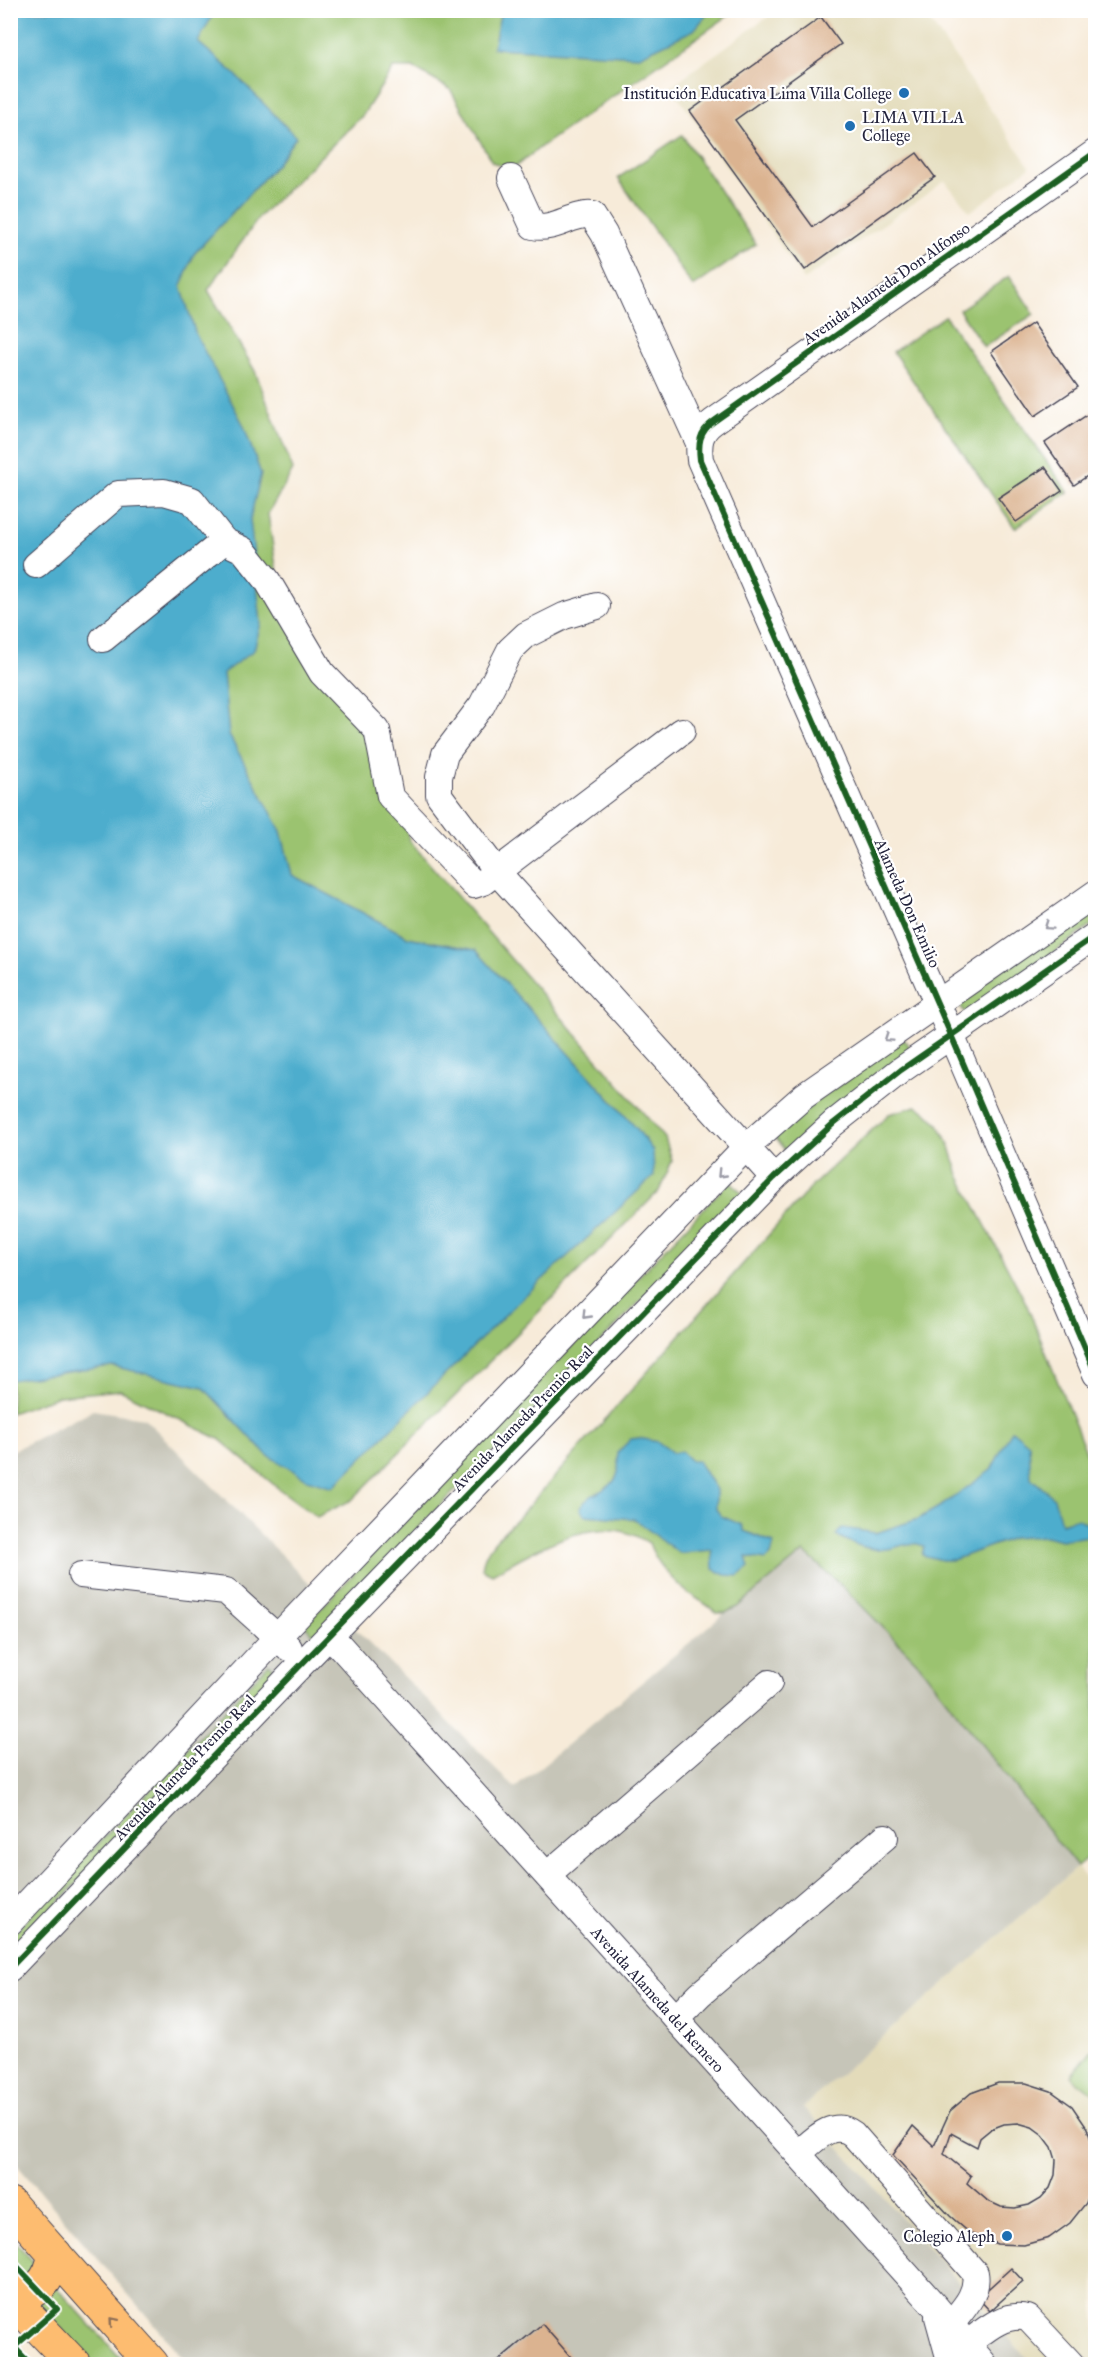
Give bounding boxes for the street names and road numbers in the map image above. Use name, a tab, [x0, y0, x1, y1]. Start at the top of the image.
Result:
street label: Avenida Alameda Don Alfonso	[798, 218, 974, 349]
street label: Alameda Don Emilio	[870, 835, 945, 971]
street label: Avenida Alameda Premio Real	[447, 1341, 598, 1496]
street label: Avenida Alameda Premio Real	[109, 1690, 260, 1845]
street label: Avenida Alameda del Remero	[586, 1922, 728, 2076]

